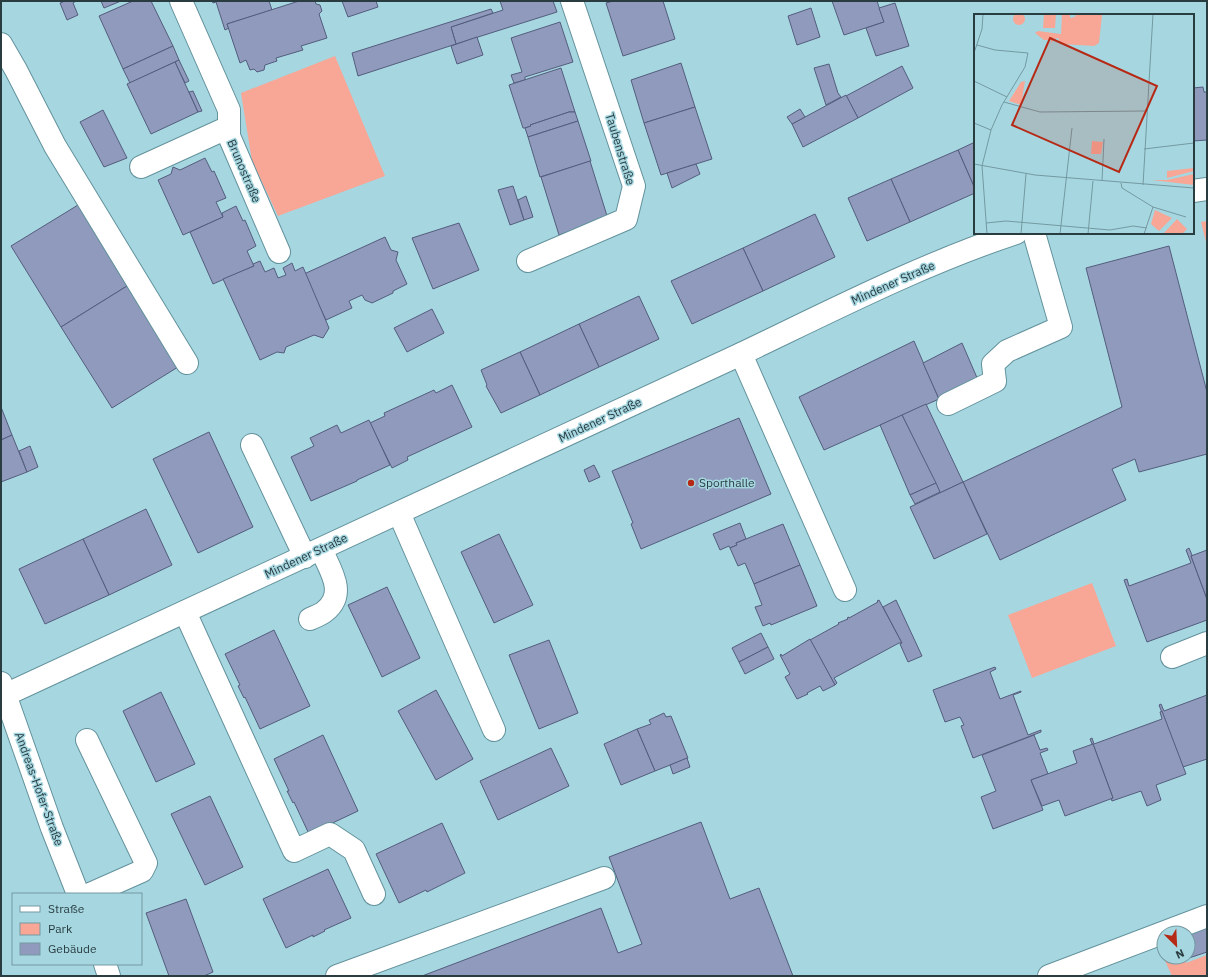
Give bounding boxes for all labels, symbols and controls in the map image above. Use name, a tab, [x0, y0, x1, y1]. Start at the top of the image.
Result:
inset map	[974, 14, 1194, 234]
street label: Taubenstraße	[602, 111, 639, 187]
street label: Brunostraße	[224, 137, 265, 205]
street label: Mindener Straße	[849, 257, 937, 308]
street label: Mindener Straße	[556, 394, 644, 445]
place label: Sporthalle	[699, 475, 755, 490]
marker: Sporthalle	[686, 478, 696, 488]
street label: Mindener Straße	[262, 530, 350, 581]
street label: Andreas-Hofer-Straße	[12, 730, 67, 848]
legend	[12, 893, 142, 965]
text: Straße	[48, 901, 85, 916]
text: Park	[48, 921, 73, 936]
north arrow	[1156, 925, 1196, 965]
text: Gebäude	[48, 941, 97, 956]
text: N	[1174, 946, 1187, 962]

